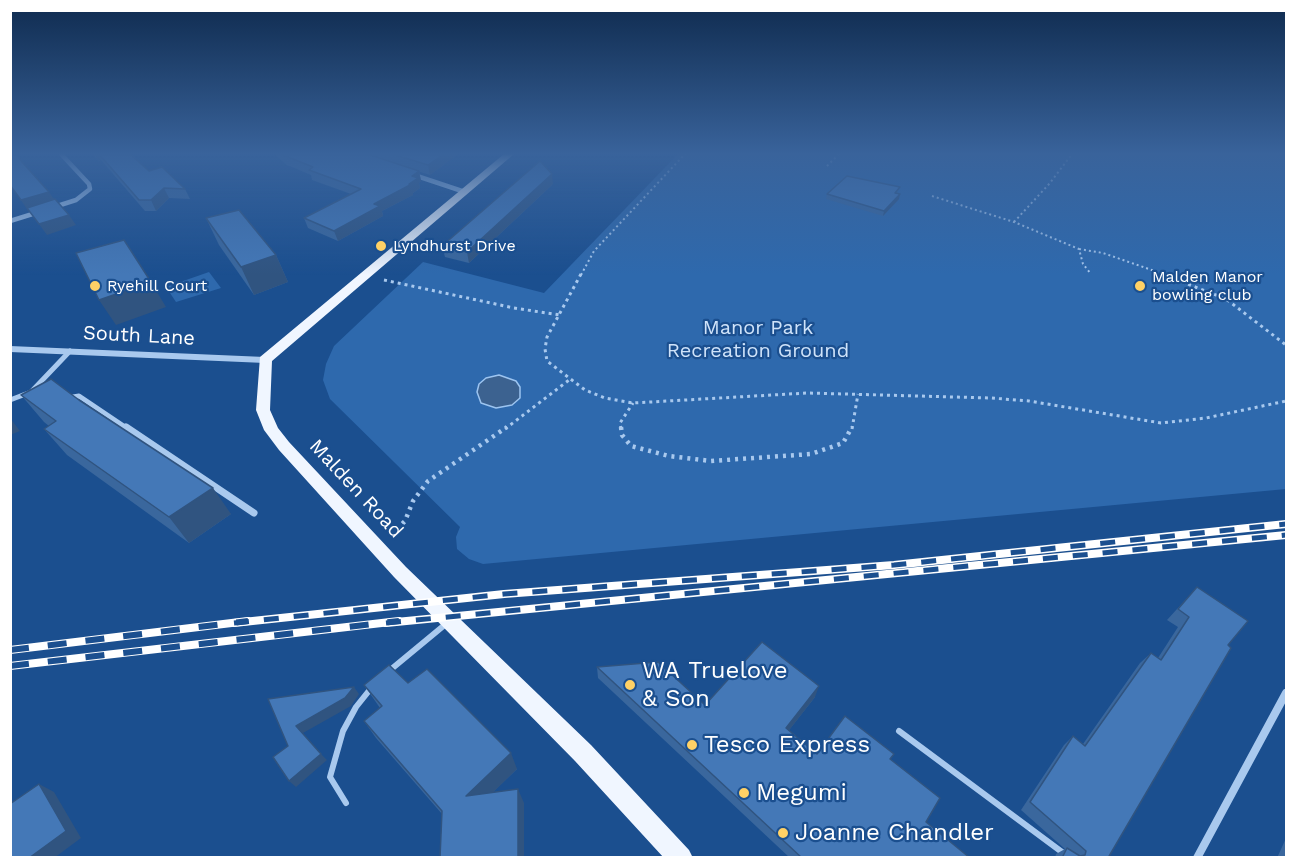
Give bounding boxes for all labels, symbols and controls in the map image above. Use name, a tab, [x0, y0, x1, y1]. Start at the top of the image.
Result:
place label: Lyndhurst Drive	[393, 236, 516, 256]
marker: Lyndhurst Drive	[374, 239, 388, 253]
place label: Malden Manor bowling club	[1152, 267, 1263, 305]
place label: Ryehill Court	[107, 276, 207, 296]
marker: Ryehill Court	[88, 279, 102, 293]
marker: Malden Manor bowling club	[1133, 279, 1147, 293]
park label: Manor Park Recreation Ground	[667, 316, 849, 363]
street label: South Lane	[82, 321, 196, 351]
street label: Malden Road	[304, 435, 408, 543]
place label: WA Truelove & Son	[642, 657, 787, 713]
marker: WA Truelove & Son	[623, 678, 637, 692]
place label: Tesco Express	[704, 731, 870, 759]
marker: Tesco Express	[685, 738, 699, 752]
place label: Megumi	[756, 779, 847, 807]
marker: Megumi	[737, 786, 751, 800]
place label: Joanne Chandler	[795, 819, 994, 847]
marker: Joanne Chandler	[776, 826, 790, 840]

